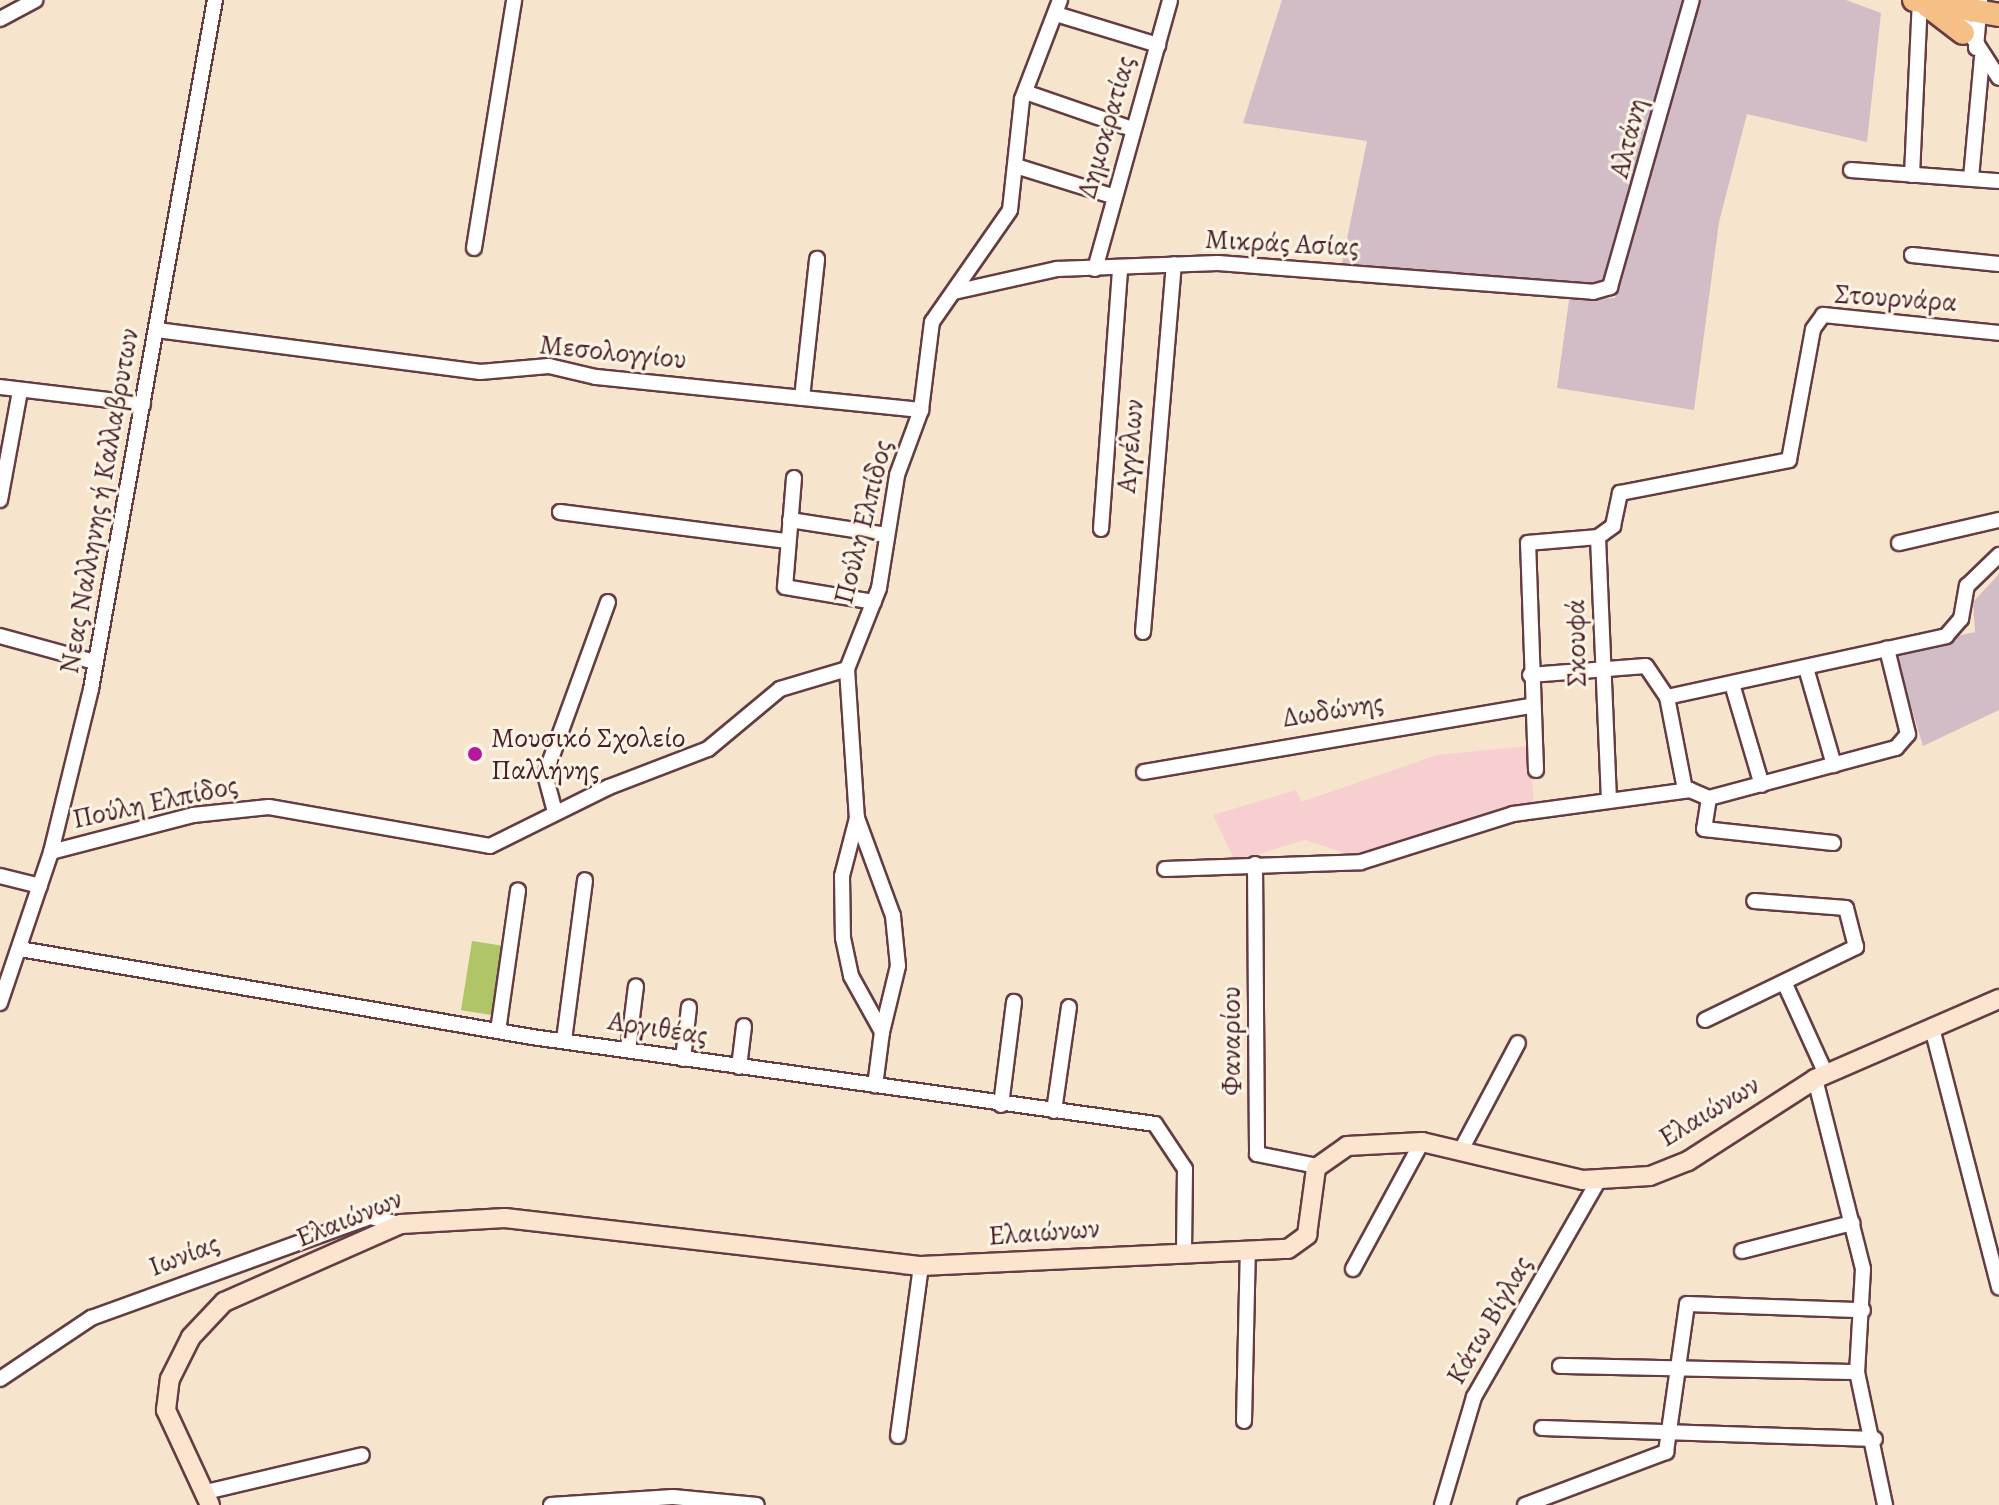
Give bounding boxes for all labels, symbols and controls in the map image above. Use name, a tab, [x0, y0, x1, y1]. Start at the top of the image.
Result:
street label: Δημοκρατίας	[1070, 52, 1142, 202]
street label: Αλτάνη	[1602, 95, 1654, 181]
street label: Μικράς Ασίας	[1204, 222, 1360, 264]
street label: Στουρνάρα	[1834, 277, 1958, 319]
street label: Νεας Nαλληνης ή Καλλαβρυτων	[52, 326, 146, 676]
street label: Μεσολογγίου	[538, 328, 688, 376]
street label: Αγγέλων	[1109, 398, 1151, 494]
street label: Πούλη Ελπίδος	[826, 437, 900, 607]
street label: Σκουφά	[1558, 599, 1594, 687]
street label: Δωδώνης	[1280, 685, 1386, 735]
place label: Μουσικό Σχολείο Παλλήνης	[491, 721, 686, 787]
marker: Μουσικό Σχολείο Παλλήνης	[466, 745, 484, 763]
street label: Πούλη Ελπίδος	[69, 768, 241, 836]
street label: Φαναρίου	[1214, 986, 1248, 1096]
street label: Αργιθέας	[606, 1004, 710, 1052]
street label: Ελαιώνων	[1653, 1068, 1765, 1154]
street label: Ελαιώνων	[291, 1182, 407, 1254]
street label: Ελαιώνων	[987, 1211, 1101, 1253]
street label: Ιωνίας	[144, 1226, 224, 1284]
street label: Κάτω Βίγλας	[1439, 1250, 1539, 1390]

